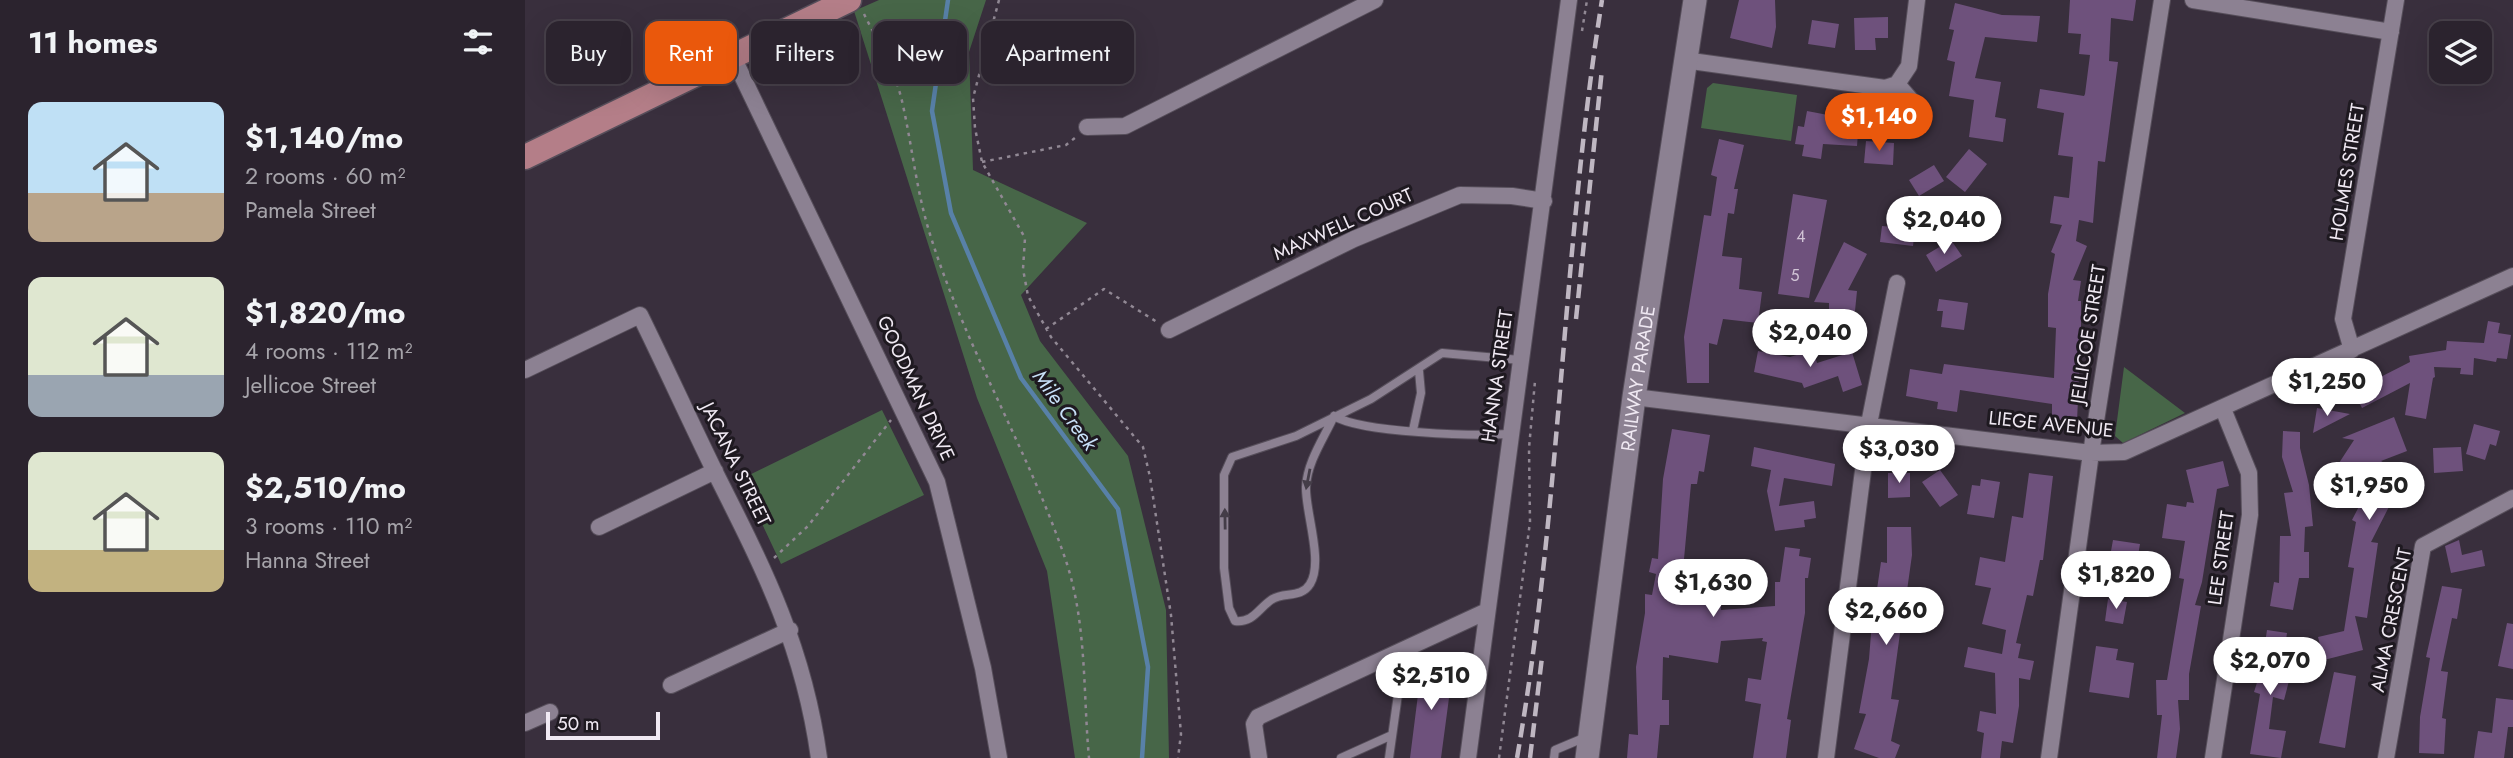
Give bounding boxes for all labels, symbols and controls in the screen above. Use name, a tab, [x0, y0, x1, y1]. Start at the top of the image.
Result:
text: 11 homes	[28, 21, 158, 64]
chip: Buy	[546, 21, 631, 84]
chip: Rent	[645, 21, 737, 84]
chip: Filters	[751, 21, 859, 84]
chip: New	[873, 21, 967, 84]
chip: Apartment	[981, 21, 1134, 84]
map controls	[2429, 21, 2492, 84]
button: layers	[2429, 21, 2492, 84]
icon: filters	[459, 23, 497, 61]
pin: $1,140	[1822, 94, 1936, 153]
text: $1,140	[1841, 99, 1917, 133]
street label: HOLMES STREET	[2323, 101, 2371, 243]
text: $1,140/mo	[245, 116, 403, 159]
icon: home	[84, 130, 168, 214]
text: 2 rooms · 60 m²	[245, 159, 405, 193]
street label: MAXWELL COURT	[1269, 181, 1417, 267]
text: Pamela Street	[245, 193, 376, 227]
pin: $2,040	[1887, 196, 2001, 256]
text: $2,040	[1902, 202, 1986, 236]
house number: 4	[1796, 225, 1806, 248]
street label: JELLICOE STREET	[2063, 262, 2112, 408]
house number: 5	[1790, 264, 1800, 287]
text: $1,820/mo	[245, 291, 405, 334]
street label: RAILWAY PARADE	[1614, 303, 1661, 453]
icon: home	[84, 305, 168, 389]
street label: HANNA STREET	[1474, 308, 1520, 444]
pin: $2,040	[1753, 310, 1867, 369]
street label: GOODMAN DRIVE	[871, 311, 961, 465]
text: $2,040	[1768, 315, 1852, 349]
text: 4 rooms · 112 m²	[245, 334, 412, 368]
pin: $1,250	[2270, 358, 2384, 418]
water label: Mile Creek	[1025, 363, 1105, 458]
text: $1,250	[2288, 364, 2366, 398]
text: Jellicoe Street	[245, 368, 376, 402]
street label: JACANA STREET	[693, 395, 778, 530]
street label: LIEGE AVENUE	[1987, 404, 2115, 444]
pin: $3,030	[1842, 426, 1956, 485]
text: $3,030	[1859, 431, 1939, 465]
pin: $1,950	[2312, 462, 2426, 522]
text: $2,510/mo	[245, 466, 406, 509]
one-way arrow	[1303, 468, 1314, 490]
text: $1,950	[2330, 468, 2408, 502]
icon: home	[84, 480, 168, 564]
one-way arrow	[1220, 507, 1231, 529]
text: 3 rooms · 110 m²	[245, 509, 412, 543]
street label: LEE STREET	[2201, 509, 2241, 607]
text: Hanna Street	[245, 543, 370, 577]
street label: ALMA CRESCENT	[2364, 545, 2418, 694]
pin: $1,820	[2059, 552, 2173, 611]
text: $1,820	[2077, 557, 2155, 591]
pin: $1,630	[1656, 560, 1770, 619]
text: $1,630	[1674, 565, 1752, 599]
pin: $2,660	[1829, 588, 1943, 647]
text: $2,660	[1845, 593, 1927, 627]
pin: $2,070	[2213, 638, 2327, 697]
text: $2,070	[2229, 643, 2311, 677]
pin: $2,510	[1374, 652, 1488, 712]
text: $2,510	[1392, 658, 1470, 692]
scale bar	[546, 709, 660, 741]
text: 50 m	[557, 710, 600, 737]

